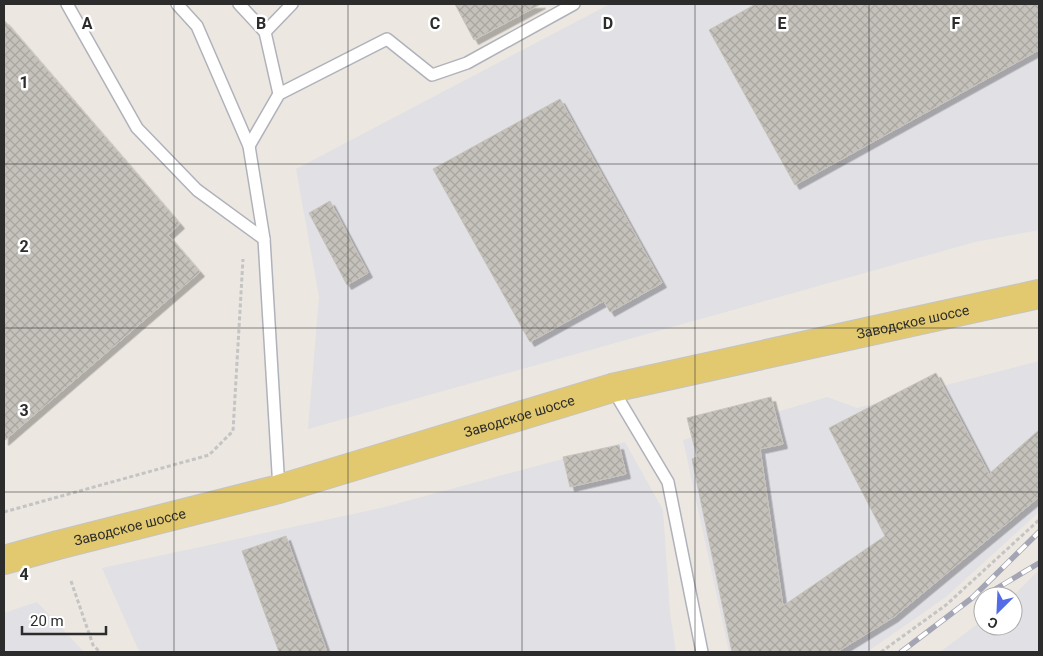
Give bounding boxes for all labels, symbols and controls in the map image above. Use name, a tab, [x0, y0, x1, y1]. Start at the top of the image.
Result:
text: A	[82, 14, 93, 33]
text: B	[256, 14, 266, 33]
text: C	[430, 14, 440, 33]
text: D	[603, 14, 613, 33]
text: E	[778, 14, 787, 33]
text: F	[952, 14, 961, 33]
text: 1	[19, 73, 29, 92]
text: 2	[19, 237, 29, 256]
street label: Заводское шоссе	[855, 302, 971, 342]
street label: Заводское шоссе	[462, 392, 577, 440]
text: 3	[19, 401, 29, 420]
street label: Заводское шоссе	[72, 505, 187, 549]
text: 4	[19, 565, 29, 584]
north arrow	[973, 586, 1023, 636]
scale bar	[22, 604, 106, 636]
text: 20 m	[30, 612, 64, 630]
text: С	[985, 614, 1000, 632]

